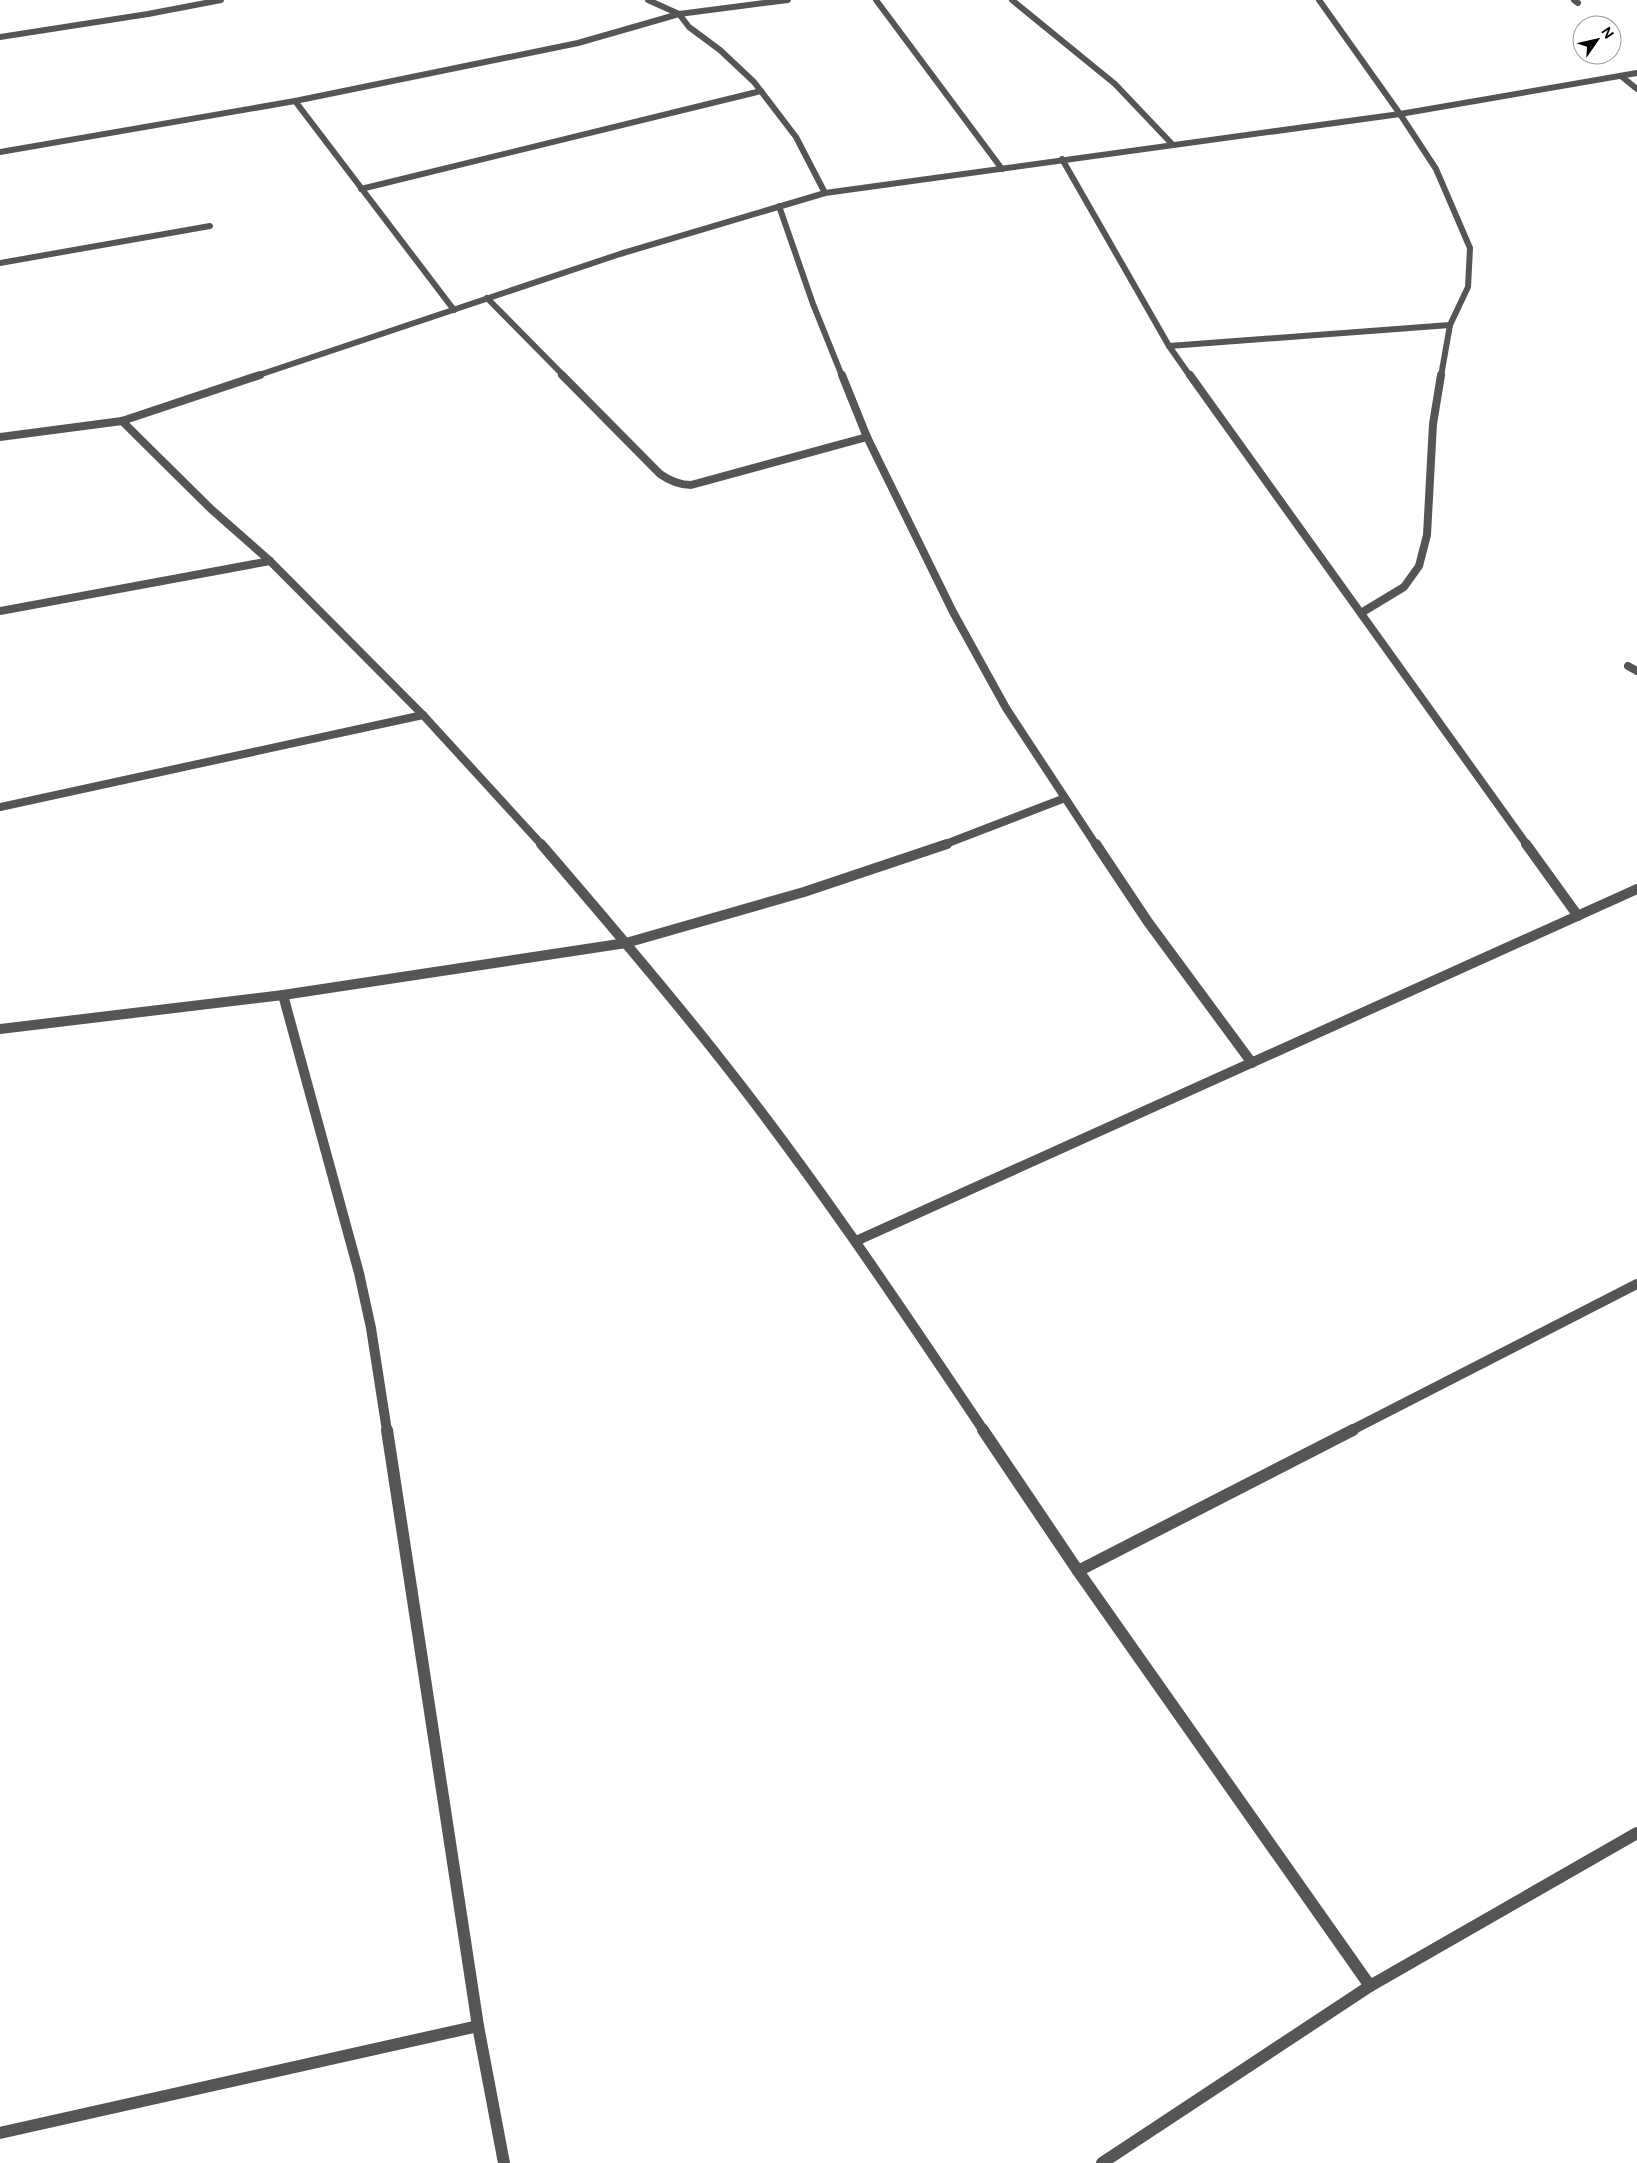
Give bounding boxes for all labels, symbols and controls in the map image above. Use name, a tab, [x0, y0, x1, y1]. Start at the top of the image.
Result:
north arrow	[1572, 15, 1622, 65]
text: N	[1597, 23, 1618, 42]

